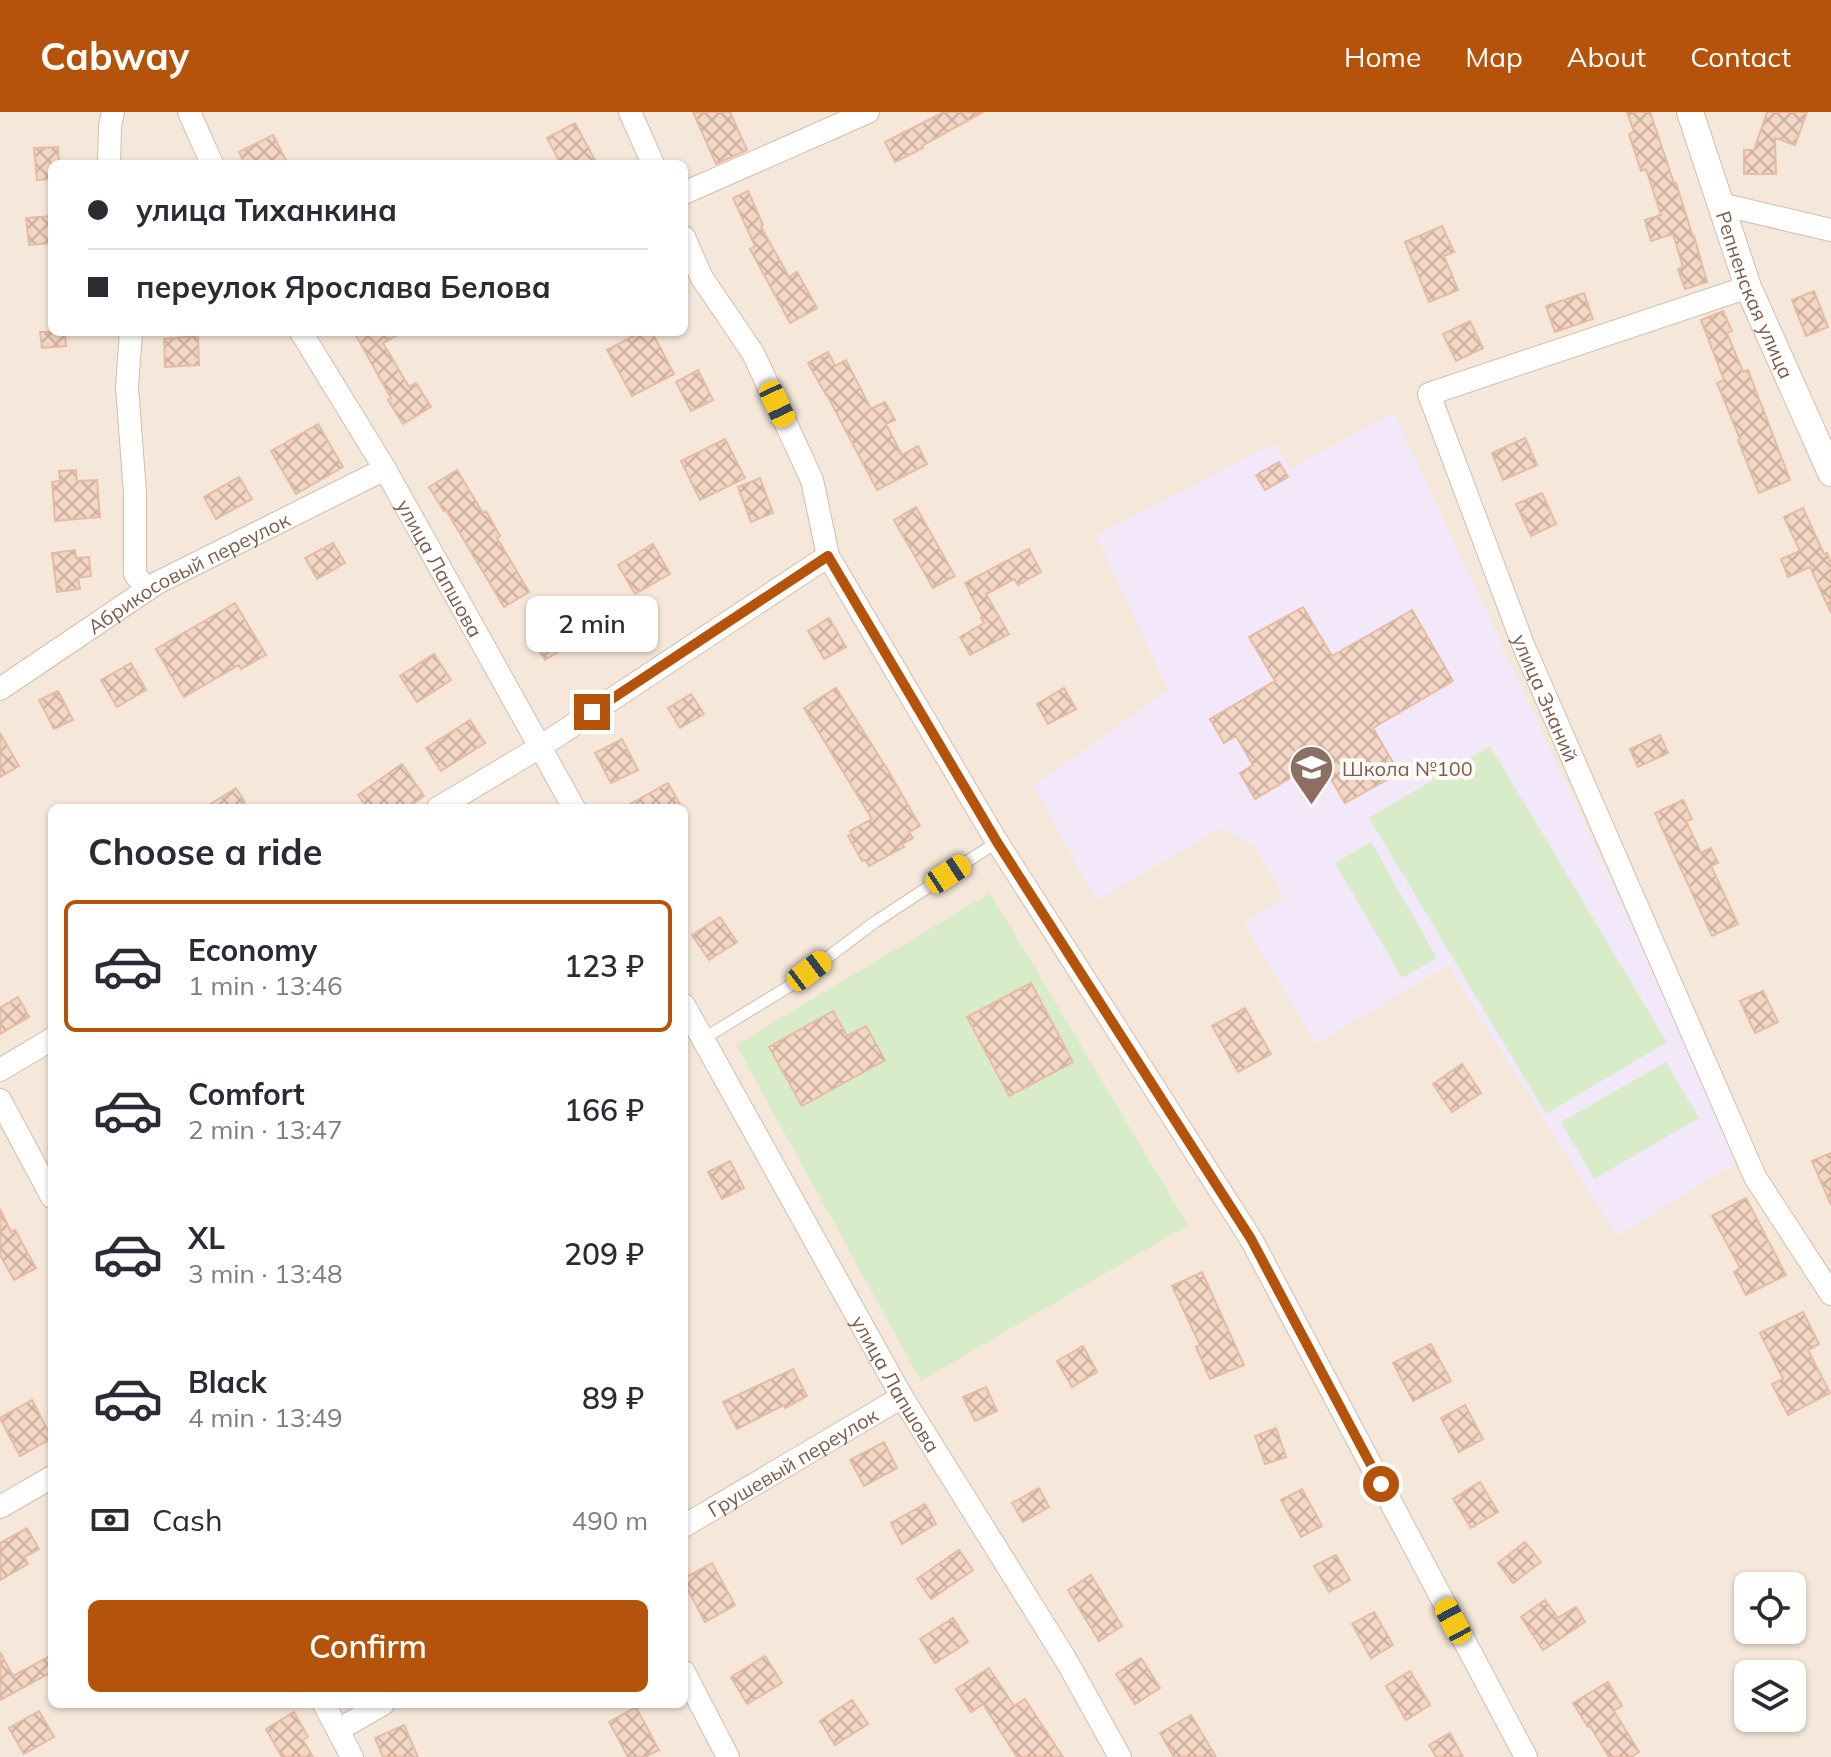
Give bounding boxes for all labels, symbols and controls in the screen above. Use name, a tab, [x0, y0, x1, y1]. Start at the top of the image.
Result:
text: Cabway	[40, 32, 189, 80]
text: Home	[1344, 39, 1421, 74]
text: Map	[1465, 39, 1523, 74]
text: About	[1567, 39, 1646, 74]
text: Contact	[1690, 39, 1791, 74]
text: улица Тиханкина	[136, 191, 397, 229]
street label: Репненская улица	[1711, 208, 1800, 382]
text: переулок Ярослава Белова	[136, 268, 551, 306]
car	[756, 377, 798, 431]
street label: улица Лапшова	[392, 495, 489, 641]
street label: Абрикосовый переулок	[83, 506, 294, 639]
callout: 2 min	[526, 596, 658, 652]
text: 2 min	[558, 607, 626, 640]
street label: улица Знаний	[1508, 630, 1585, 765]
route end	[574, 694, 610, 730]
school or university icon: Школа №100	[1287, 744, 1335, 807]
place label: Школа №100	[1342, 756, 1473, 781]
text: Choose a ride	[88, 829, 322, 874]
car	[921, 851, 975, 897]
icon: car	[92, 930, 164, 1002]
text: Economy	[188, 931, 317, 969]
text: 123 ₽	[564, 947, 644, 985]
car	[783, 947, 835, 995]
text: 1 min · 13:46	[188, 969, 343, 1002]
icon: car	[92, 1074, 164, 1146]
text: Comfort	[188, 1075, 305, 1113]
text: 166 ₽	[564, 1091, 644, 1129]
text: 2 min · 13:47	[188, 1113, 343, 1146]
icon: car	[92, 1218, 164, 1290]
text: XL	[188, 1219, 225, 1257]
text: 209 ₽	[564, 1235, 644, 1273]
text: 3 min · 13:48	[188, 1257, 343, 1290]
street label: улица Лапшова	[847, 1311, 946, 1457]
icon: car	[92, 1362, 164, 1434]
text: Black	[188, 1363, 267, 1401]
text: 89 ₽	[582, 1379, 644, 1417]
text: 4 min · 13:49	[188, 1401, 343, 1434]
street label: Грушевый переулок	[703, 1402, 882, 1522]
route start	[1363, 1466, 1399, 1502]
icon: cash	[88, 1498, 132, 1542]
text: Cash	[152, 1501, 223, 1539]
text: 490 m	[572, 1504, 648, 1537]
map controls	[1734, 1572, 1806, 1732]
button: locate	[1734, 1572, 1806, 1644]
car	[1431, 1594, 1475, 1648]
button: Confirm	[88, 1600, 648, 1692]
button: layers	[1734, 1660, 1806, 1732]

